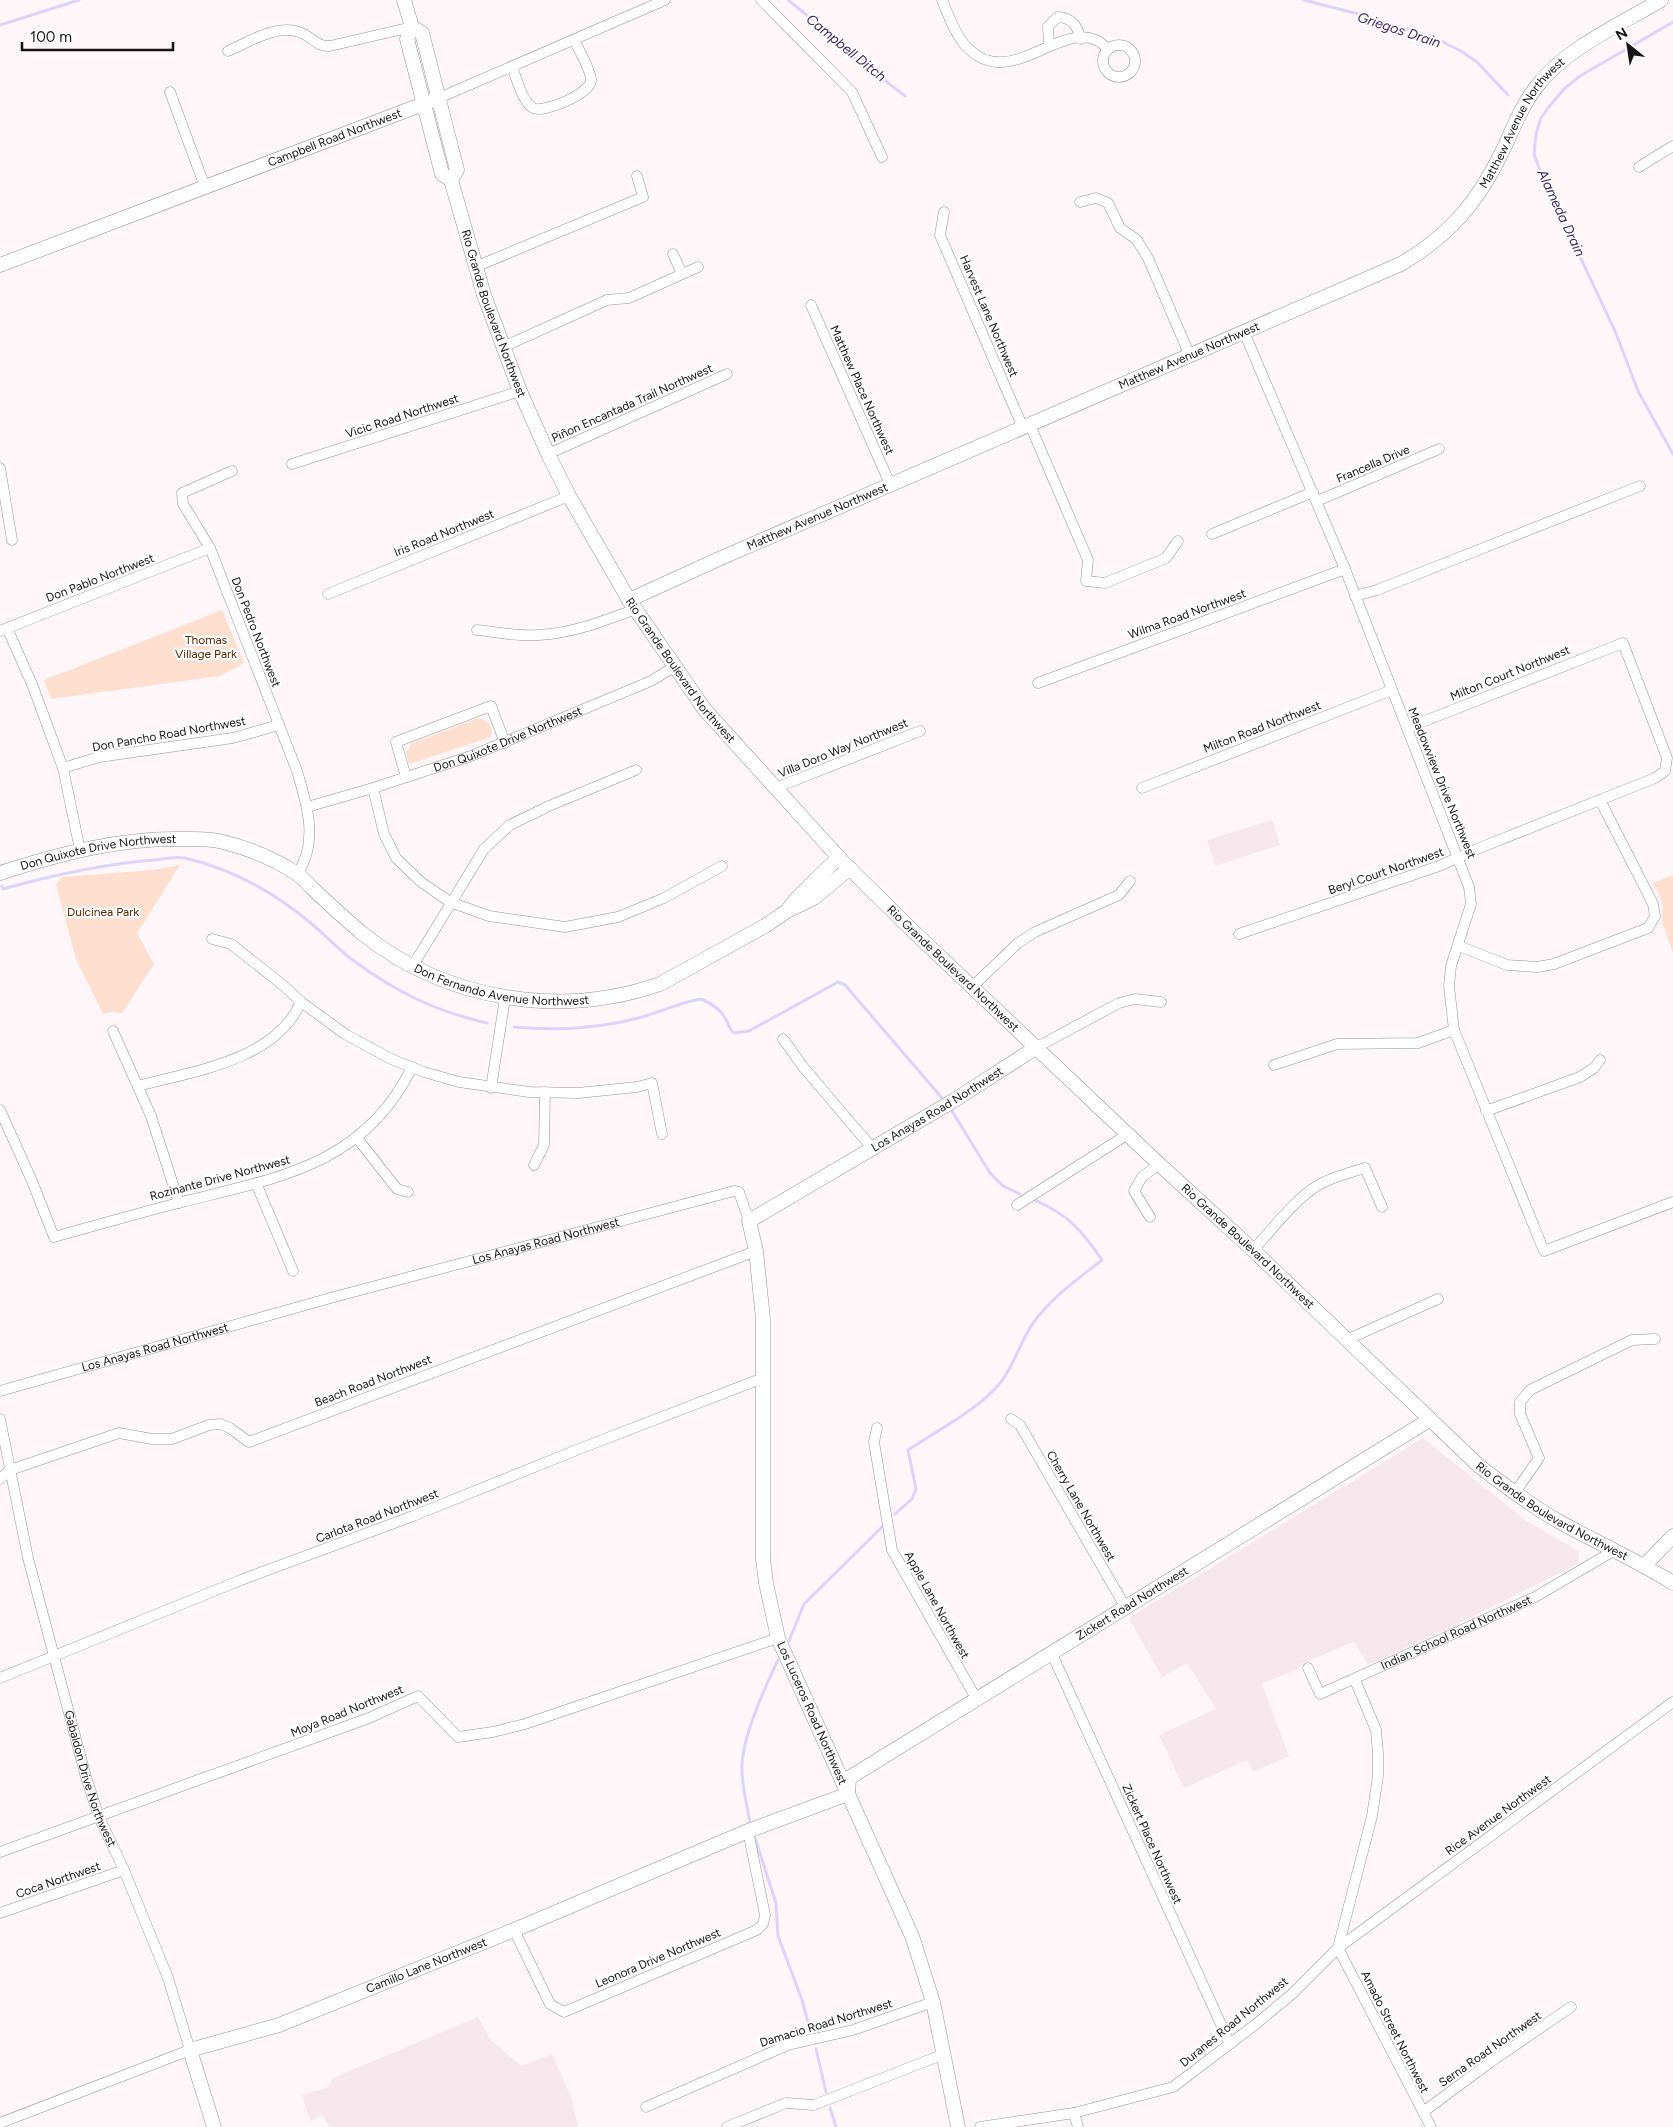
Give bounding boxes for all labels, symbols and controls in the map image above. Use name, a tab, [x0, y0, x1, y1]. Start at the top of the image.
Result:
water label: Griegos Drain	[1355, 9, 1443, 51]
water label: Campbell Ditch	[803, 11, 889, 85]
scale bar	[22, 20, 174, 52]
north arrow	[1603, 20, 1653, 70]
text: N	[1613, 24, 1631, 44]
text: 100 m	[30, 28, 72, 46]
street label: Matthew Avenue Northwest	[1477, 54, 1568, 191]
street label: Campbell Road Northwest	[266, 106, 404, 170]
water label: Alameda Drain	[1533, 166, 1589, 259]
street label: Rio Grande Boulevard Northwest	[459, 228, 529, 400]
street label: Harvest Lane Northwest	[957, 253, 1021, 379]
street label: Matthew Avenue Northwest	[1116, 319, 1262, 392]
street label: Matthew Place Northwest	[827, 323, 897, 457]
street label: Piñon Encantada Trail Northwest	[549, 361, 715, 445]
street label: Vicic Road Northwest	[344, 391, 461, 441]
street label: Francella Drive	[1334, 442, 1412, 486]
street label: Matthew Avenue Northwest	[745, 480, 890, 553]
street label: Iris Road Northwest	[392, 506, 496, 559]
street label: Don Pablo Northwest	[44, 551, 157, 605]
street label: Don Pedro Northwest	[229, 575, 284, 689]
street label: Wilma Road Northwest	[1126, 586, 1248, 642]
street label: Rio Grande Boulevard Northwest	[623, 595, 739, 746]
park label: Thomas Village Park	[175, 633, 237, 661]
street label: Milton Court Northwest	[1448, 642, 1572, 703]
street label: Milton Road Northwest	[1201, 698, 1323, 756]
street label: Don Quixote Drive Northwest	[432, 703, 584, 775]
street label: Meadowview Drive Northwest	[1405, 705, 1479, 861]
street label: Don Pancho Road Northwest	[91, 714, 247, 754]
street label: Villa Doro Way Northwest	[776, 715, 910, 780]
street label: Don Quixote Drive Northwest	[19, 832, 177, 873]
street label: Beryl Court Northwest	[1326, 845, 1446, 897]
street label: Rio Grande Boulevard Northwest	[884, 902, 1022, 1035]
park label: Dulcinea Park	[67, 905, 139, 919]
street label: Don Fernando Avenue Northwest	[412, 961, 590, 1008]
street label: Los Anayas Road Northwest	[869, 1064, 1006, 1154]
street label: Rozinante Drive Northwest	[148, 1152, 292, 1203]
street label: Rio Grande Boulevard Northwest	[1178, 1181, 1317, 1312]
street label: Los Anayas Road Northwest	[471, 1215, 621, 1267]
street label: Los Anayas Road Northwest	[80, 1320, 230, 1375]
street label: Beach Road Northwest	[313, 1352, 434, 1410]
street label: Cherry Lane Northwest	[1044, 1448, 1119, 1564]
street label: Rio Grande Boulevard Northwest	[1473, 1459, 1631, 1564]
street label: Carlota Road Northwest	[314, 1486, 441, 1546]
street label: Apple Lane Northwest	[902, 1549, 973, 1661]
street label: Zickert Road Northwest	[1074, 1563, 1191, 1643]
street label: Indian School Road Northwest	[1379, 1592, 1534, 1673]
street label: Los Luceros Road Northwest	[774, 1639, 850, 1787]
street label: Moya Road Northwest	[289, 1682, 406, 1740]
street label: Gabaldon Drive Northwest	[62, 1709, 119, 1849]
street label: Rice Avenue Northwest	[1442, 1772, 1554, 1858]
street label: Zickert Place Northwest	[1119, 1782, 1185, 1907]
street label: Coca Northwest	[14, 1859, 103, 1901]
street label: Leonora Drive Northwest	[593, 1925, 723, 1991]
street label: Camillo Lane Northwest	[364, 1935, 489, 1996]
street label: Amado Street Northwest	[1358, 1969, 1432, 2096]
street label: Duranes Road Northwest	[1177, 1974, 1291, 2070]
street label: Damacio Road Northwest	[758, 1996, 894, 2050]
street label: Serna Road Northwest	[1436, 2008, 1544, 2090]

